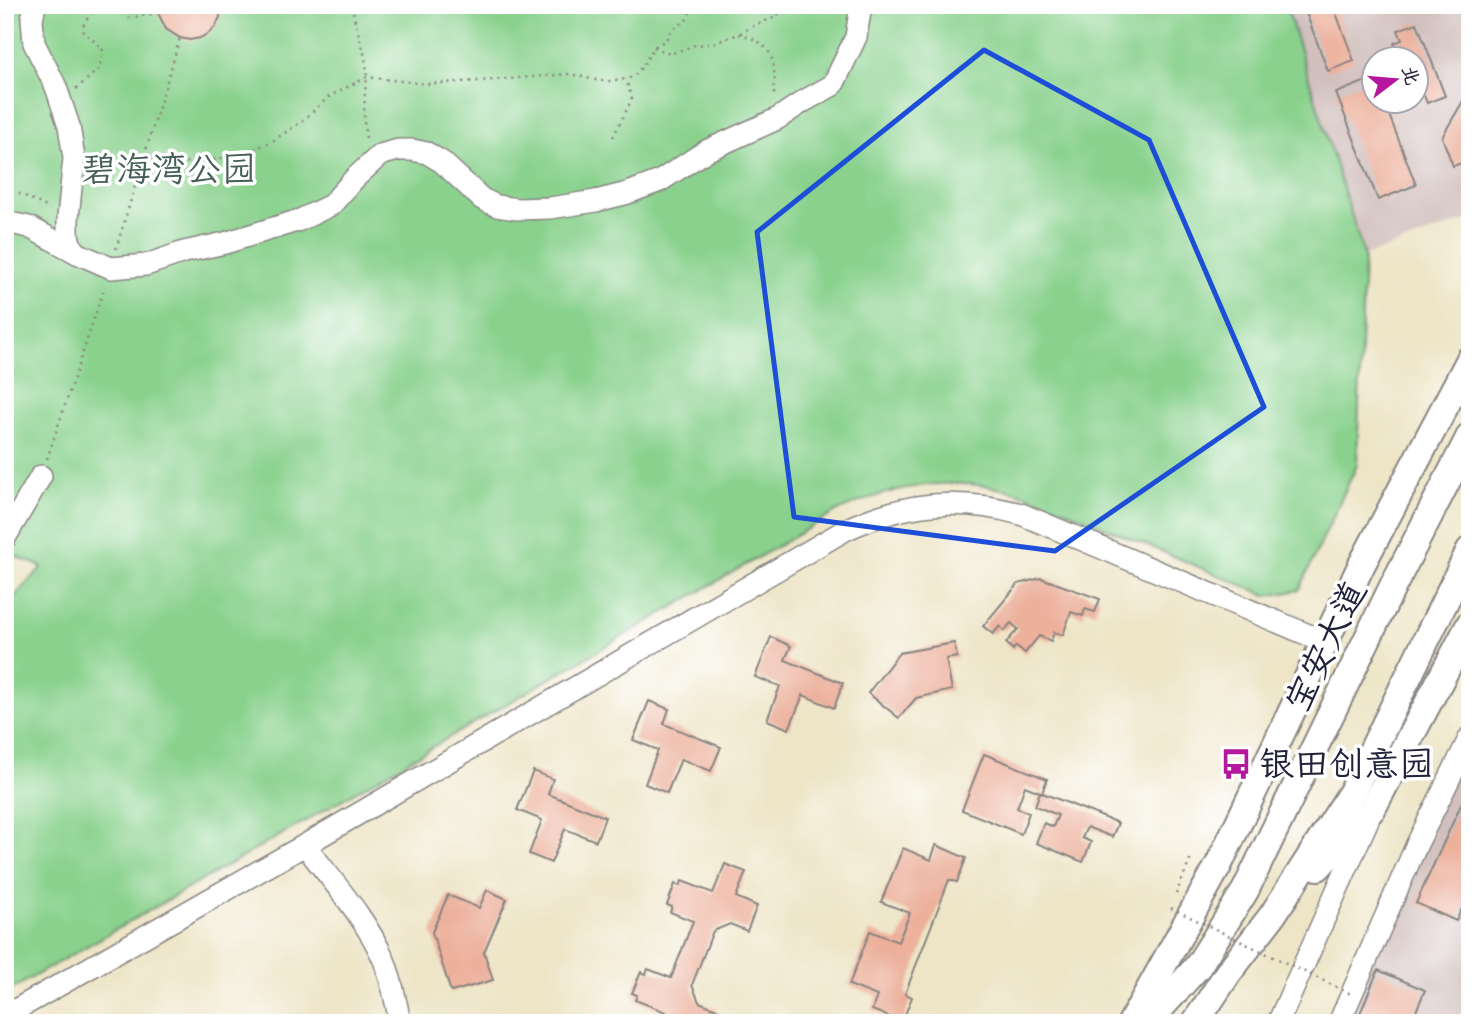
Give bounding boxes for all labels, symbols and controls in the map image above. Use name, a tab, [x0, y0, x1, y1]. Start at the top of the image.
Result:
north arrow	[1360, 46, 1430, 116]
text: 北	[1396, 63, 1425, 88]
park label: 碧海湾公园	[81, 147, 257, 192]
street label: 宝安大道	[1275, 573, 1376, 719]
place label: 银田创意园	[1259, 742, 1434, 787]
bus stop icon: 银田创意园	[1219, 747, 1253, 781]

